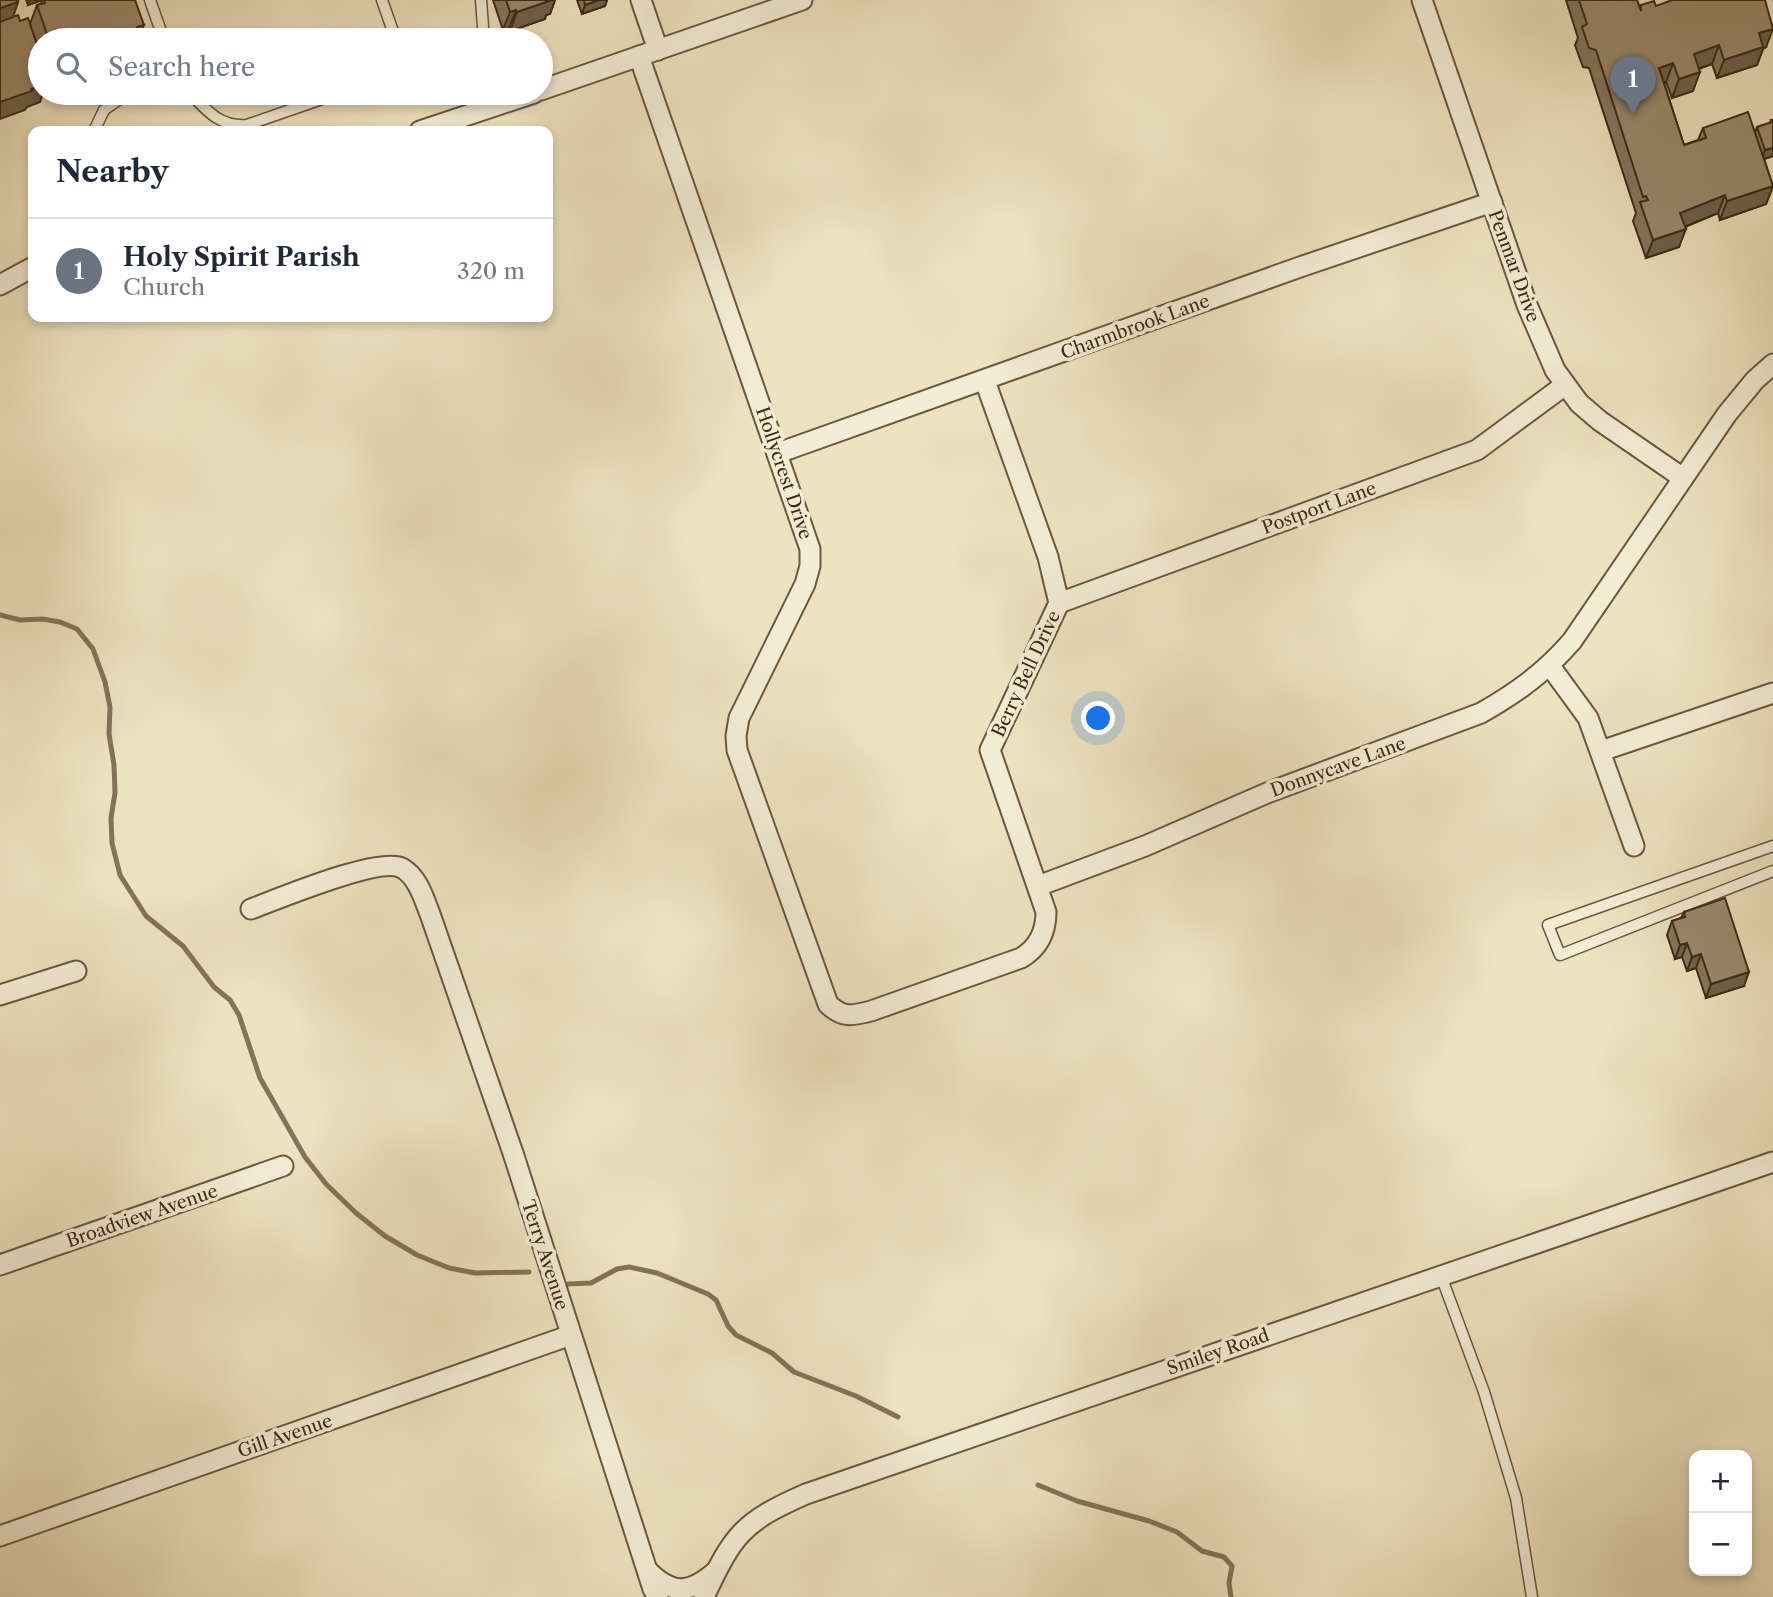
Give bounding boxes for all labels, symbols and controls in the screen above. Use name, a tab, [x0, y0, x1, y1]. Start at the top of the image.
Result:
search box	[28, 28, 553, 105]
icon: search	[52, 48, 90, 86]
text: Search here	[108, 51, 255, 83]
pin: 1	[1610, 56, 1656, 114]
text: Nearby	[56, 153, 169, 190]
street label: Penmar Drive	[1484, 207, 1544, 325]
text: Holy Spirit Parish	[123, 241, 360, 273]
text: 1	[74, 257, 84, 285]
text: 320 m	[457, 257, 525, 285]
text: Church	[123, 273, 205, 301]
street label: Charmbrook Lane	[1058, 290, 1212, 364]
street label: Hollycrest Drive	[751, 404, 817, 542]
street label: Postport Lane	[1259, 477, 1379, 539]
street label: Berry Bell Drive	[987, 607, 1065, 741]
your location	[1081, 701, 1115, 735]
street label: Donnycave Lane	[1267, 732, 1409, 802]
street label: Broadview Avenue	[63, 1180, 221, 1252]
street label: Terry Avenue	[517, 1197, 573, 1313]
street label: Smiley Road	[1164, 1324, 1272, 1380]
street label: Gill Avenue	[235, 1410, 335, 1462]
map controls	[1689, 1450, 1752, 1576]
button: +	[1689, 1450, 1752, 1513]
button: −	[1689, 1513, 1752, 1576]

